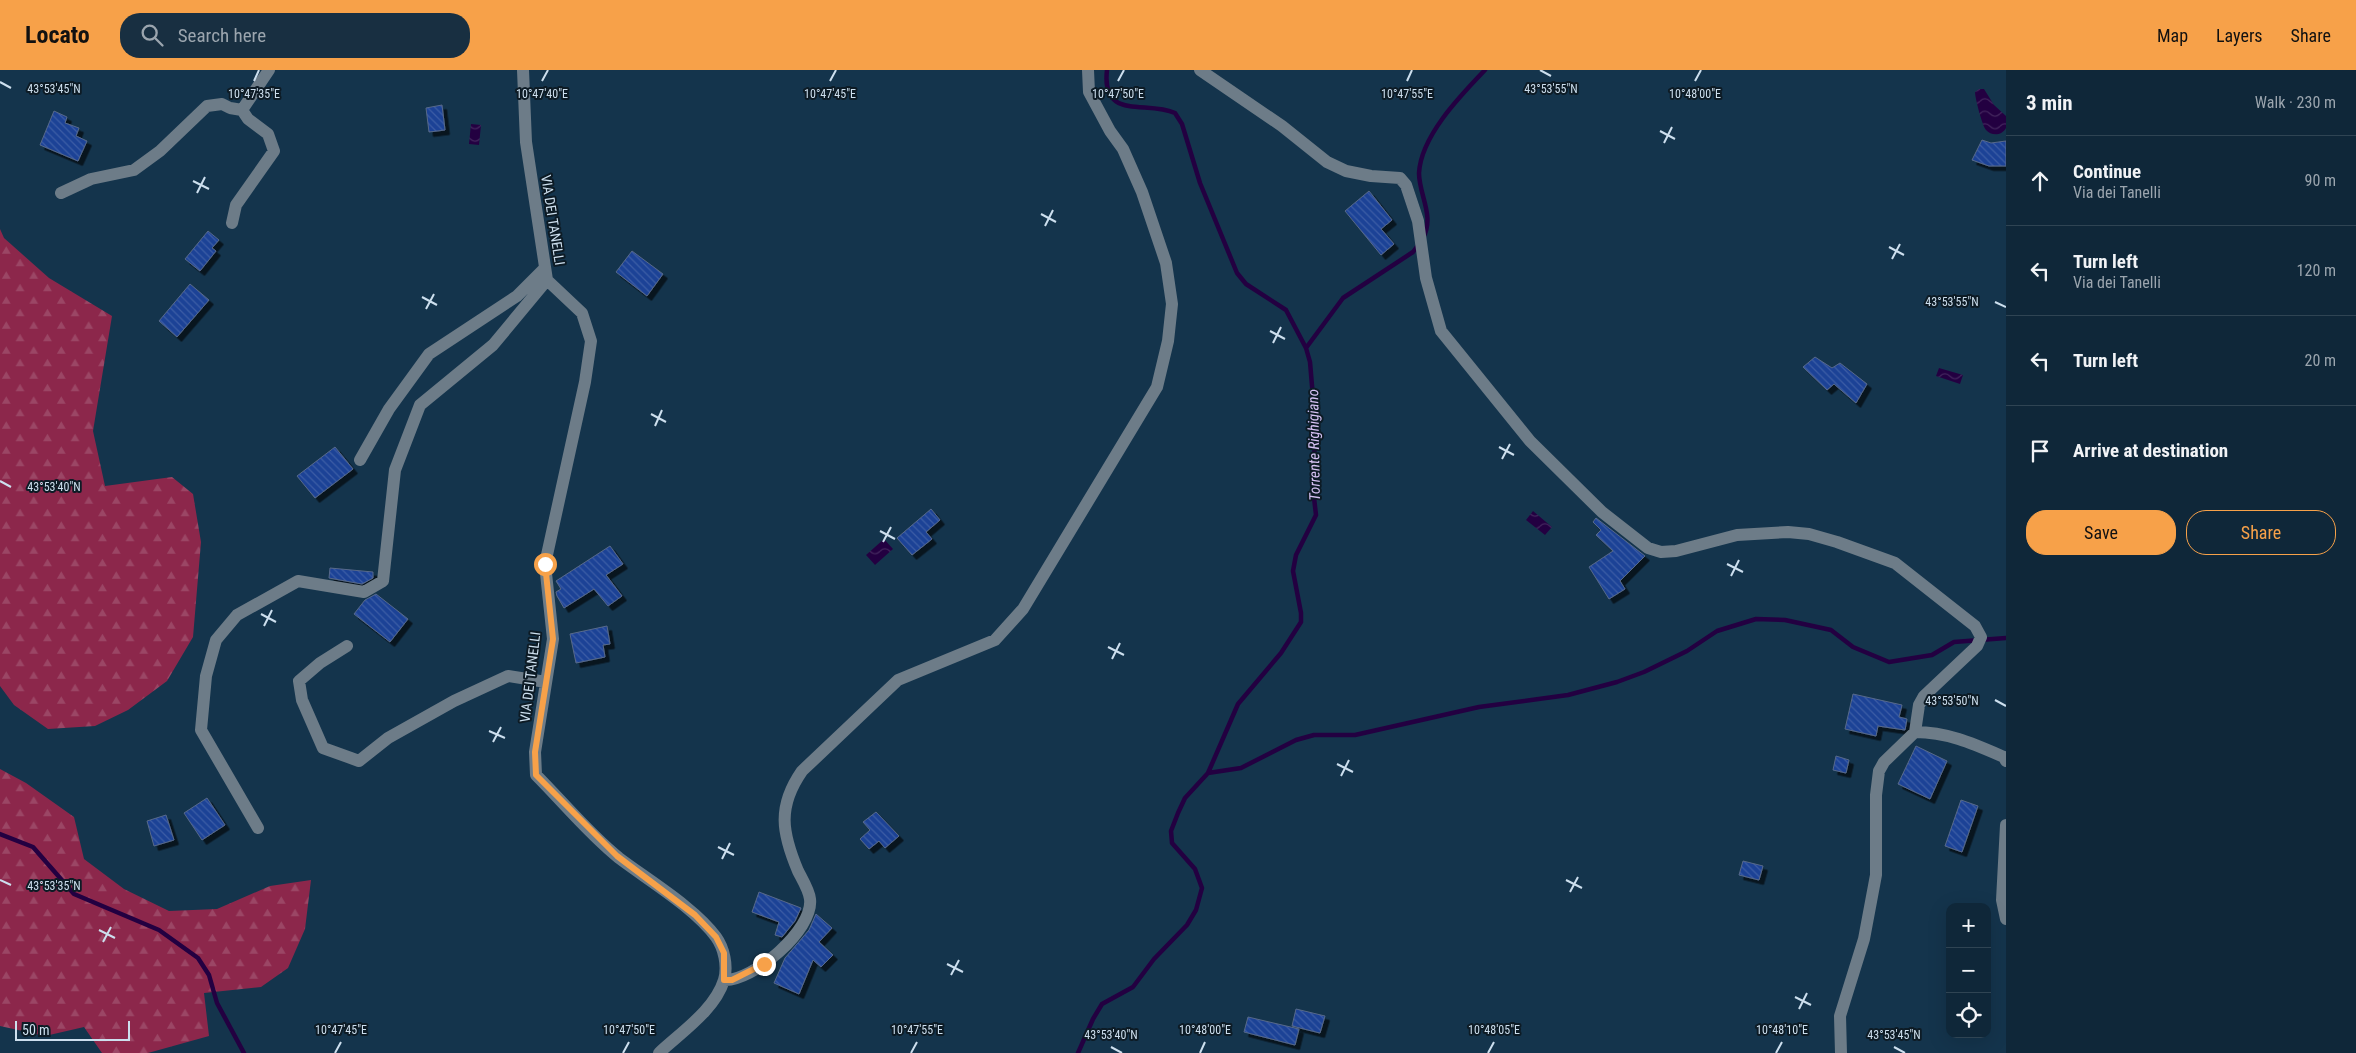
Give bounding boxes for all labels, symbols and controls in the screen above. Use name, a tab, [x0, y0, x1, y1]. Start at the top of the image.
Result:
search box	[120, 13, 470, 58]
text: Locato	[25, 21, 90, 49]
icon: search	[138, 21, 166, 49]
text: Search here	[178, 24, 266, 47]
text: Map	[2157, 25, 2188, 46]
text: Layers	[2216, 25, 2263, 46]
text: Share	[2291, 25, 2331, 46]
text: 43°53'45"N	[27, 82, 81, 96]
text: 43°53'55"N	[1524, 82, 1578, 96]
text: 10°47'35"E	[228, 87, 280, 101]
text: 10°47'40"E	[516, 87, 568, 101]
text: 10°47'45"E	[804, 87, 856, 101]
text: 10°47'50"E	[1092, 87, 1144, 101]
text: 10°47'55"E	[1381, 87, 1433, 101]
text: 10°48'00"E	[1669, 87, 1721, 101]
text: 3 min	[2026, 91, 2073, 115]
text: Walk · 230 m	[2255, 93, 2336, 112]
text: Continue	[2073, 160, 2141, 183]
icon: ahead	[2026, 167, 2054, 195]
text: 90 m	[2304, 171, 2336, 190]
street label: VIA DEI TANELLI	[538, 174, 568, 266]
text: Via dei Tanelli	[2073, 183, 2161, 202]
text: Turn left	[2073, 250, 2138, 273]
icon: left	[2026, 257, 2054, 285]
text: 120 m	[2297, 261, 2336, 280]
text: Via dei Tanelli	[2073, 273, 2161, 292]
text: 43°53'55"N	[1925, 295, 1979, 309]
icon: left	[2026, 347, 2054, 375]
text: Turn left	[2073, 349, 2138, 372]
text: 20 m	[2304, 351, 2336, 370]
water label: Torrente Righigiano	[1304, 389, 1324, 501]
icon: arrive	[2026, 437, 2054, 465]
text: Arrive at destination	[2073, 439, 2228, 462]
text: 43°53'40"N	[27, 480, 81, 494]
button: Save	[2026, 510, 2176, 555]
button: Share	[2186, 510, 2336, 555]
route start	[534, 553, 557, 576]
street label: VIA DEI TANELLI	[516, 631, 544, 723]
text: 43°53'50"N	[1925, 694, 1979, 708]
text: 43°53'35"N	[27, 879, 81, 893]
map controls	[1946, 903, 1991, 1038]
button: +	[1946, 903, 1991, 948]
button: −	[1946, 948, 1991, 993]
route end	[753, 953, 776, 976]
button: locate	[1946, 993, 1991, 1038]
scale bar	[15, 1018, 130, 1041]
text: 50 m	[22, 1022, 50, 1038]
text: 10°47'45"E	[315, 1023, 367, 1037]
text: 10°47'50"E	[603, 1023, 655, 1037]
text: 10°47'55"E	[891, 1023, 943, 1037]
text: 10°48'00"E	[1179, 1023, 1231, 1037]
text: 10°48'05"E	[1468, 1023, 1520, 1037]
text: 10°48'10"E	[1756, 1023, 1808, 1037]
text: 43°53'40"N	[1084, 1028, 1138, 1042]
text: 43°53'45"N	[1867, 1028, 1921, 1042]

